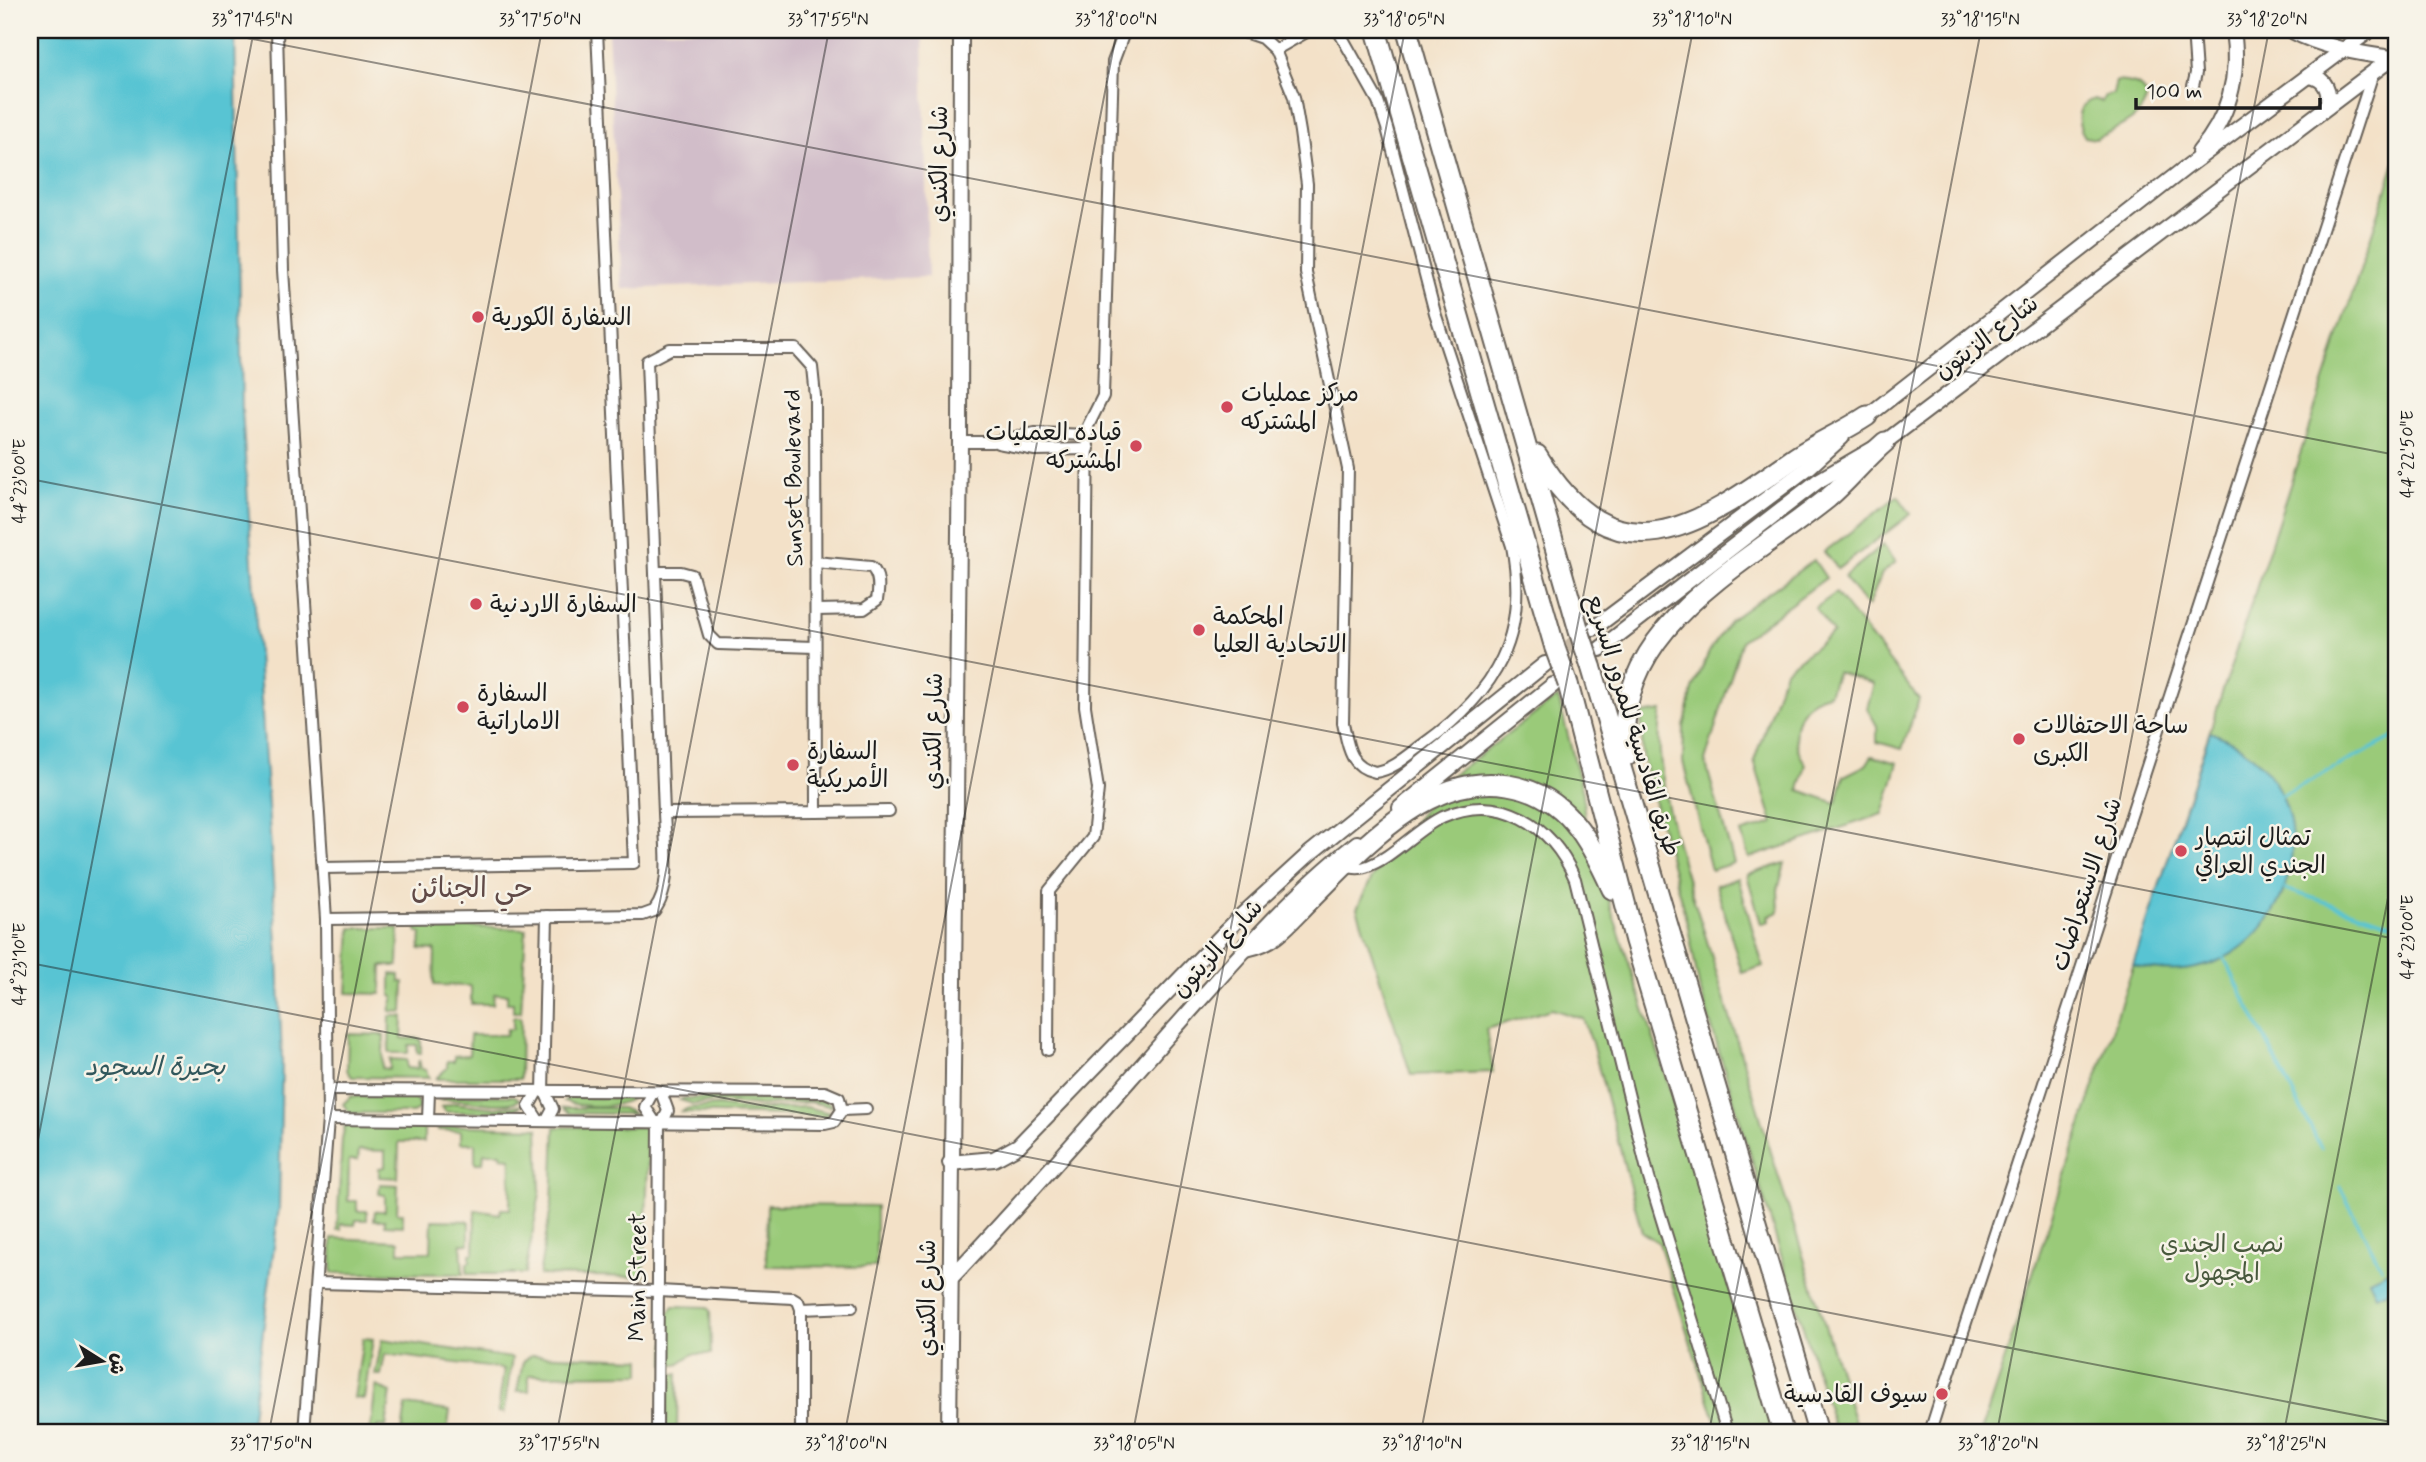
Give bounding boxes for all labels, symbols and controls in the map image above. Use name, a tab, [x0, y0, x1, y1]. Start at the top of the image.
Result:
text: 33°17'45"N	[211, 8, 293, 32]
text: 33°17'50"N	[499, 8, 581, 32]
text: 33°17'55"N	[787, 8, 869, 32]
text: 33°18'00"N	[1075, 8, 1157, 32]
text: 33°18'05"N	[1363, 8, 1445, 32]
text: 33°18'10"N	[1652, 8, 1732, 32]
text: 33°18'15"N	[1940, 8, 2020, 32]
text: 33°18'20"N	[2226, 8, 2308, 32]
scale bar	[2136, 66, 2319, 110]
text: 100 m	[2146, 78, 2202, 106]
street label: شارع الكندي	[925, 105, 956, 223]
street label: شارع الزيتون	[1929, 289, 2045, 388]
place label: السفارة الكورية	[492, 303, 632, 334]
marker: السفارة الكورية	[470, 309, 486, 325]
place label: مركز عمليات المشتركه	[1241, 379, 1359, 438]
street label: Sunset Boulevard	[777, 389, 812, 567]
marker: مركز عمليات المشتركه	[1219, 399, 1235, 415]
text: 44°22'50"E	[2396, 410, 2420, 498]
place label: قياده العمليات المشتركه	[986, 418, 1122, 477]
text: 44°23'00"E	[8, 438, 32, 524]
marker: قياده العمليات المشتركه	[1128, 438, 1144, 454]
place label: السفارة الاردنية	[490, 590, 637, 621]
street label: طريق القادسية للمرور السريع	[1578, 590, 1687, 861]
marker: السفارة الاردنية	[468, 596, 484, 612]
place label: المحكمة الاتحادية العليا	[1213, 602, 1347, 661]
marker: المحكمة الاتحادية العليا	[1191, 622, 1207, 638]
street label: شارع الكندي	[918, 672, 951, 790]
place label: السفارة الاماراتية	[477, 679, 560, 738]
marker: السفارة الاماراتية	[455, 699, 471, 715]
place label: ساحة الاحتفالات الكبرى	[2033, 711, 2189, 770]
marker: ساحة الاحتفالات الكبرى	[2011, 731, 2027, 747]
place label: السفارة الأمريكية	[807, 737, 888, 796]
marker: السفارة الأمريكية	[785, 757, 801, 773]
street label: شارع الاستعراضات	[2045, 794, 2130, 975]
place label: تمثال انتصار الجندي العراقي	[2194, 823, 2326, 882]
marker: تمثال انتصار الجندي العراقي	[2173, 843, 2189, 859]
district label: حي الجنائن	[411, 871, 533, 912]
street label: شارع الزيتون	[1166, 893, 1271, 1005]
text: 44°23'00"E	[2396, 894, 2420, 980]
text: 44°23'10"E	[8, 922, 32, 1006]
water label: بحيرة السجود	[85, 1051, 227, 1085]
street label: Main Street	[623, 1213, 654, 1341]
park label: نصب الجندي المجهول	[2160, 1230, 2284, 1289]
street label: شارع الكندي	[913, 1239, 944, 1357]
north arrow	[66, 1326, 136, 1396]
text: ش	[103, 1351, 131, 1377]
place label: سيوف القادسية	[1784, 1380, 1928, 1411]
marker: سيوف القادسية	[1934, 1386, 1950, 1402]
text: 33°17'50"N	[230, 1432, 312, 1456]
text: 33°17'55"N	[518, 1432, 600, 1456]
text: 33°18'00"N	[805, 1432, 887, 1456]
text: 33°18'05"N	[1093, 1432, 1175, 1456]
text: 33°18'10"N	[1382, 1432, 1462, 1456]
text: 33°18'15"N	[1670, 1432, 1750, 1456]
text: 33°18'20"N	[1957, 1432, 2039, 1456]
text: 33°18'25"N	[2246, 1432, 2326, 1456]

